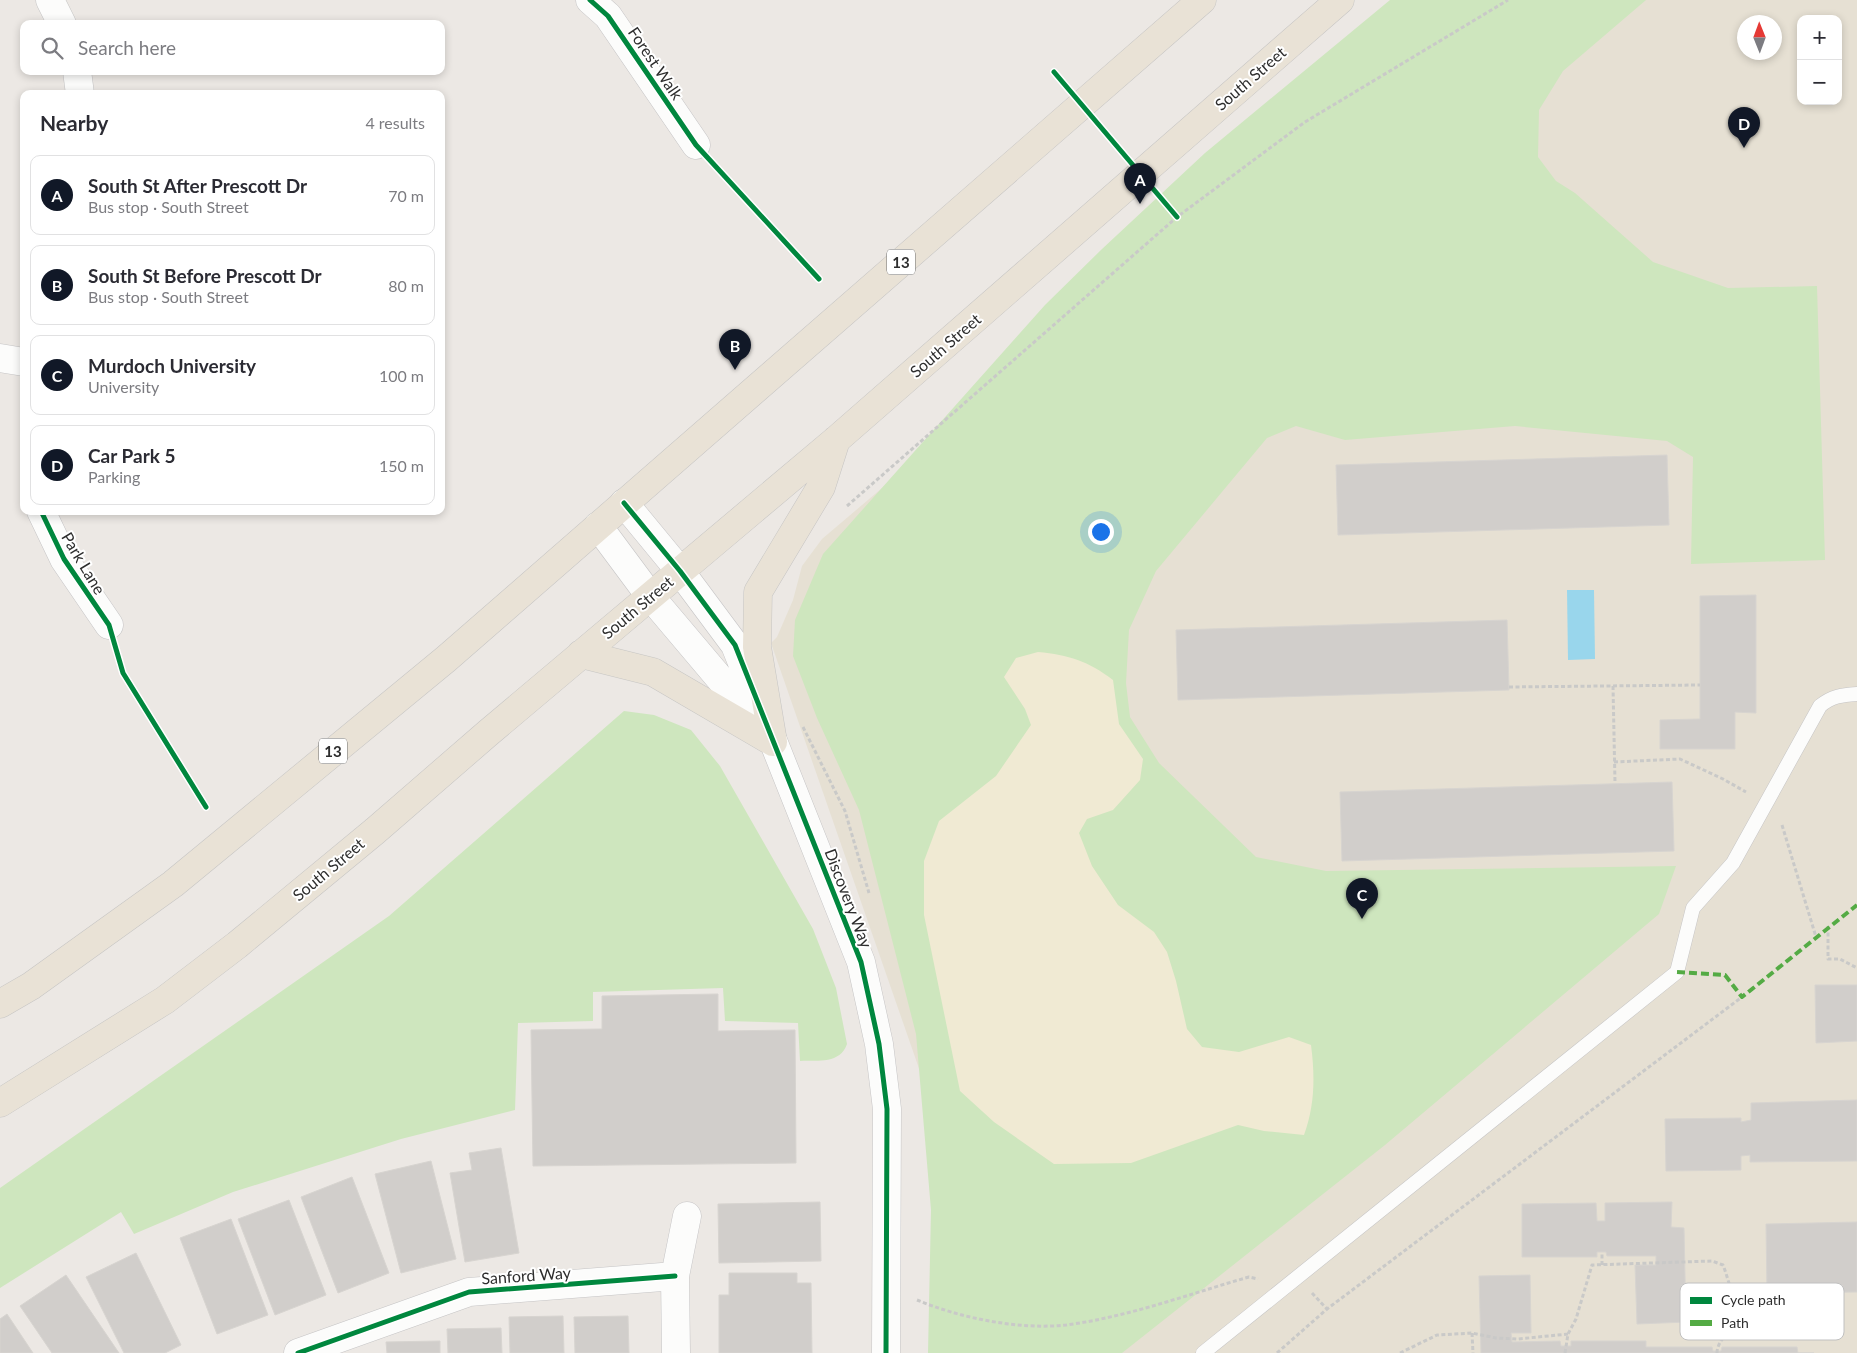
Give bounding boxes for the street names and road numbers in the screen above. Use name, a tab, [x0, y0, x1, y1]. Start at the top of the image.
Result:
street label: Forest Walk	[625, 23, 688, 104]
street label: South Street	[1211, 42, 1289, 114]
road number: 13	[887, 250, 915, 274]
street label: South Street	[906, 309, 984, 381]
street label: Park Lane	[58, 529, 110, 597]
street label: South Street	[597, 571, 677, 642]
road number: 13	[319, 738, 347, 764]
street label: South Street	[288, 833, 368, 904]
street label: Discovery Way	[821, 846, 877, 951]
street label: Sanford Way	[481, 1262, 572, 1288]

